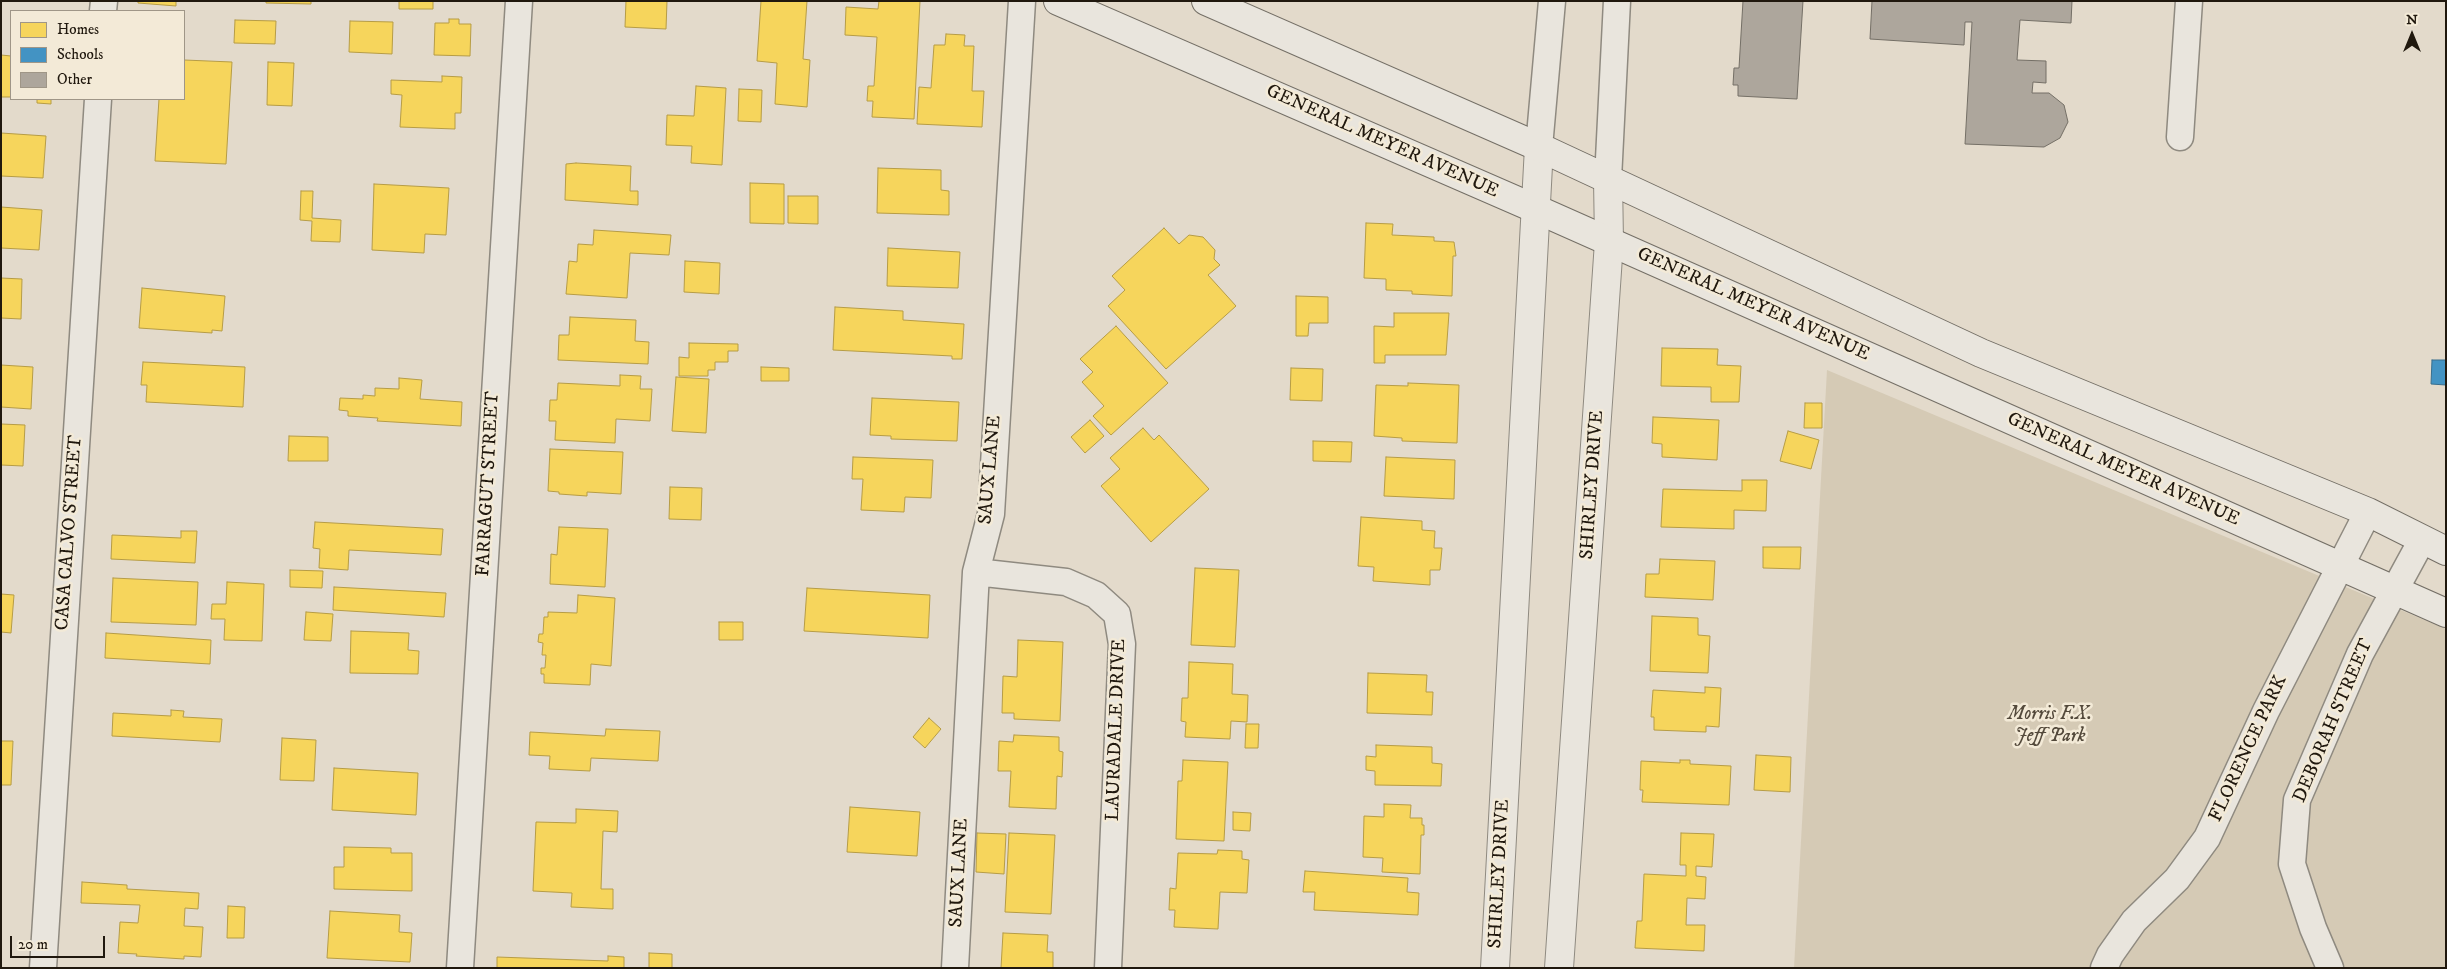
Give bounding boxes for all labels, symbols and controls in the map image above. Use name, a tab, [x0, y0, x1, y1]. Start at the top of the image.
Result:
legend	[10, 10, 185, 100]
north arrow	[2387, 10, 2437, 60]
text: N	[2406, 11, 2418, 29]
text: Homes	[57, 20, 99, 39]
text: Schools	[57, 45, 103, 64]
text: Other	[57, 70, 92, 89]
street label: GENERAL MEYER AVENUE	[1262, 80, 1502, 204]
street label: GENERAL MEYER AVENUE	[1633, 243, 1873, 367]
street label: FARRAGUT STREET	[473, 391, 505, 577]
street label: GENERAL MEYER AVENUE	[2003, 408, 2243, 532]
street label: SHIRLEY DRIVE	[1576, 410, 1610, 560]
street label: SAUX LANE	[975, 415, 1007, 525]
street label: CASA CALVO STREET	[52, 435, 88, 631]
street label: DEBORAH STREET	[2289, 636, 2379, 806]
street label: LAURADALE DRIVE	[1102, 638, 1132, 822]
street label: FLORENCE PARK	[2205, 672, 2293, 826]
park label: Morris F.X. Jeff Park	[2008, 704, 2092, 748]
street label: SHIRLEY DRIVE	[1485, 799, 1515, 949]
street label: SAUX LANE	[946, 818, 974, 928]
scale bar	[12, 926, 108, 958]
text: 20 m	[18, 935, 48, 954]

